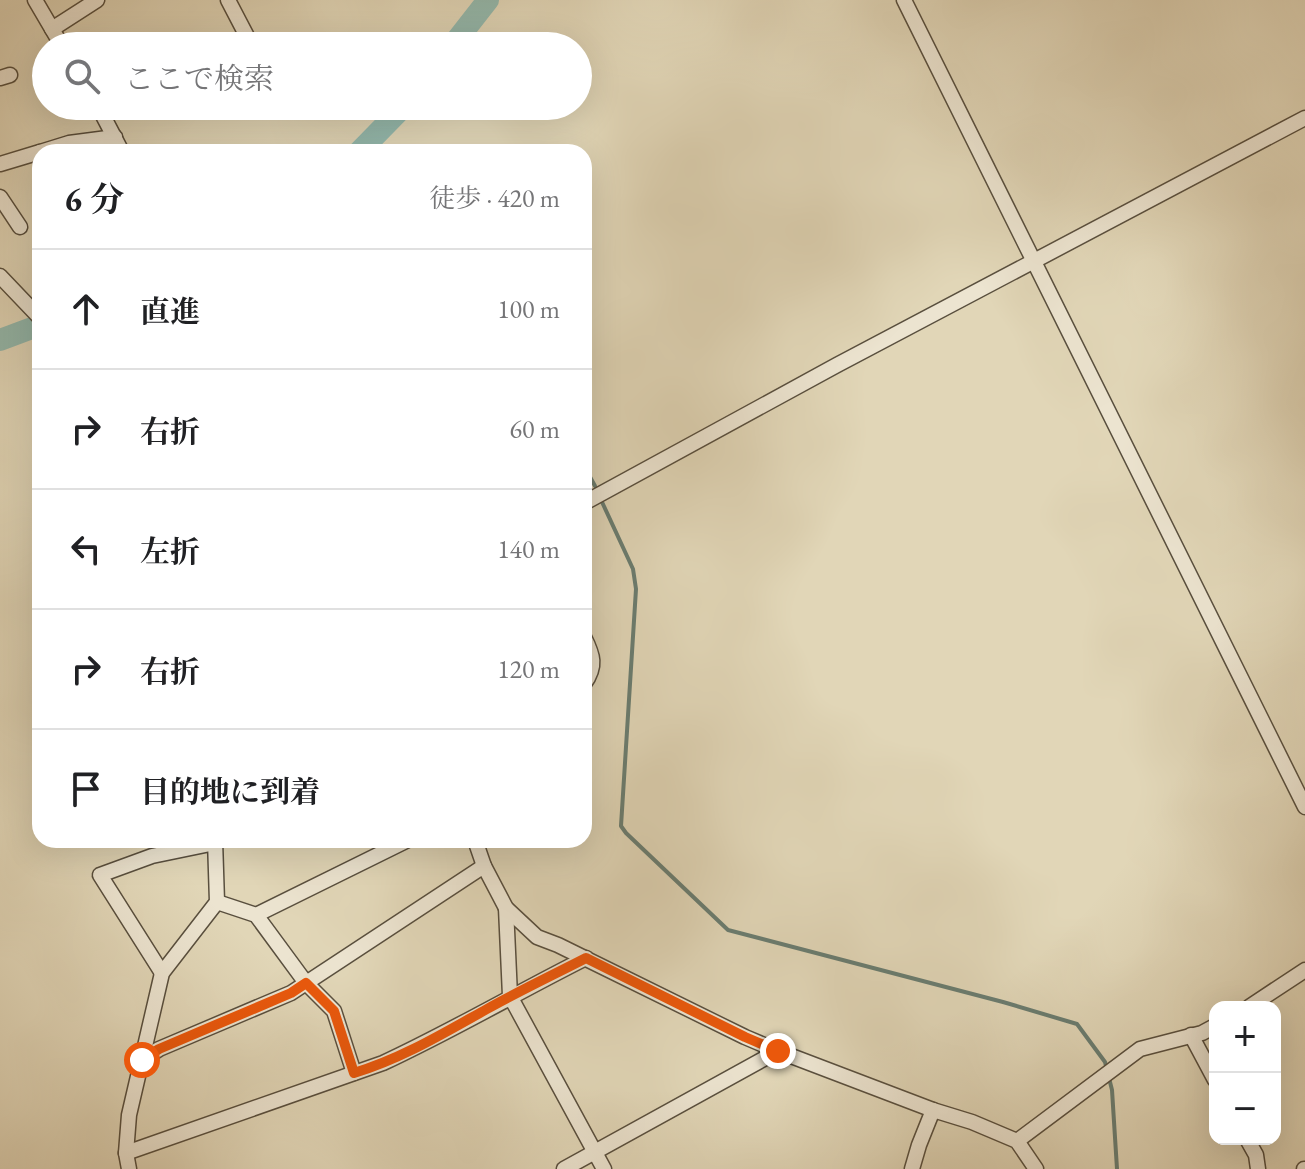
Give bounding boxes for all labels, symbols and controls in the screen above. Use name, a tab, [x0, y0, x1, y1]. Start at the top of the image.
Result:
search box	[32, 32, 592, 120]
icon: search	[60, 54, 104, 98]
text: ここで検索	[124, 59, 274, 98]
text: 6 分	[64, 177, 124, 221]
text: 徒歩 · 420 m	[430, 181, 560, 215]
icon: ahead	[64, 287, 108, 331]
text: 直進	[140, 292, 200, 331]
text: 100 m	[497, 292, 560, 326]
icon: right	[64, 407, 108, 451]
text: 右折	[140, 412, 200, 451]
text: 60 m	[510, 412, 560, 446]
icon: left	[64, 527, 108, 571]
text: 左折	[140, 532, 200, 571]
text: 140 m	[497, 532, 560, 566]
icon: right	[64, 647, 108, 691]
text: 右折	[140, 652, 200, 691]
text: 120 m	[497, 652, 560, 686]
icon: arrive	[64, 767, 108, 811]
text: 目的地に到着	[140, 772, 320, 811]
map controls	[1209, 1001, 1281, 1145]
button: +	[1209, 1001, 1281, 1073]
route end	[760, 1033, 796, 1069]
route start	[124, 1042, 160, 1078]
button: −	[1209, 1073, 1281, 1145]

